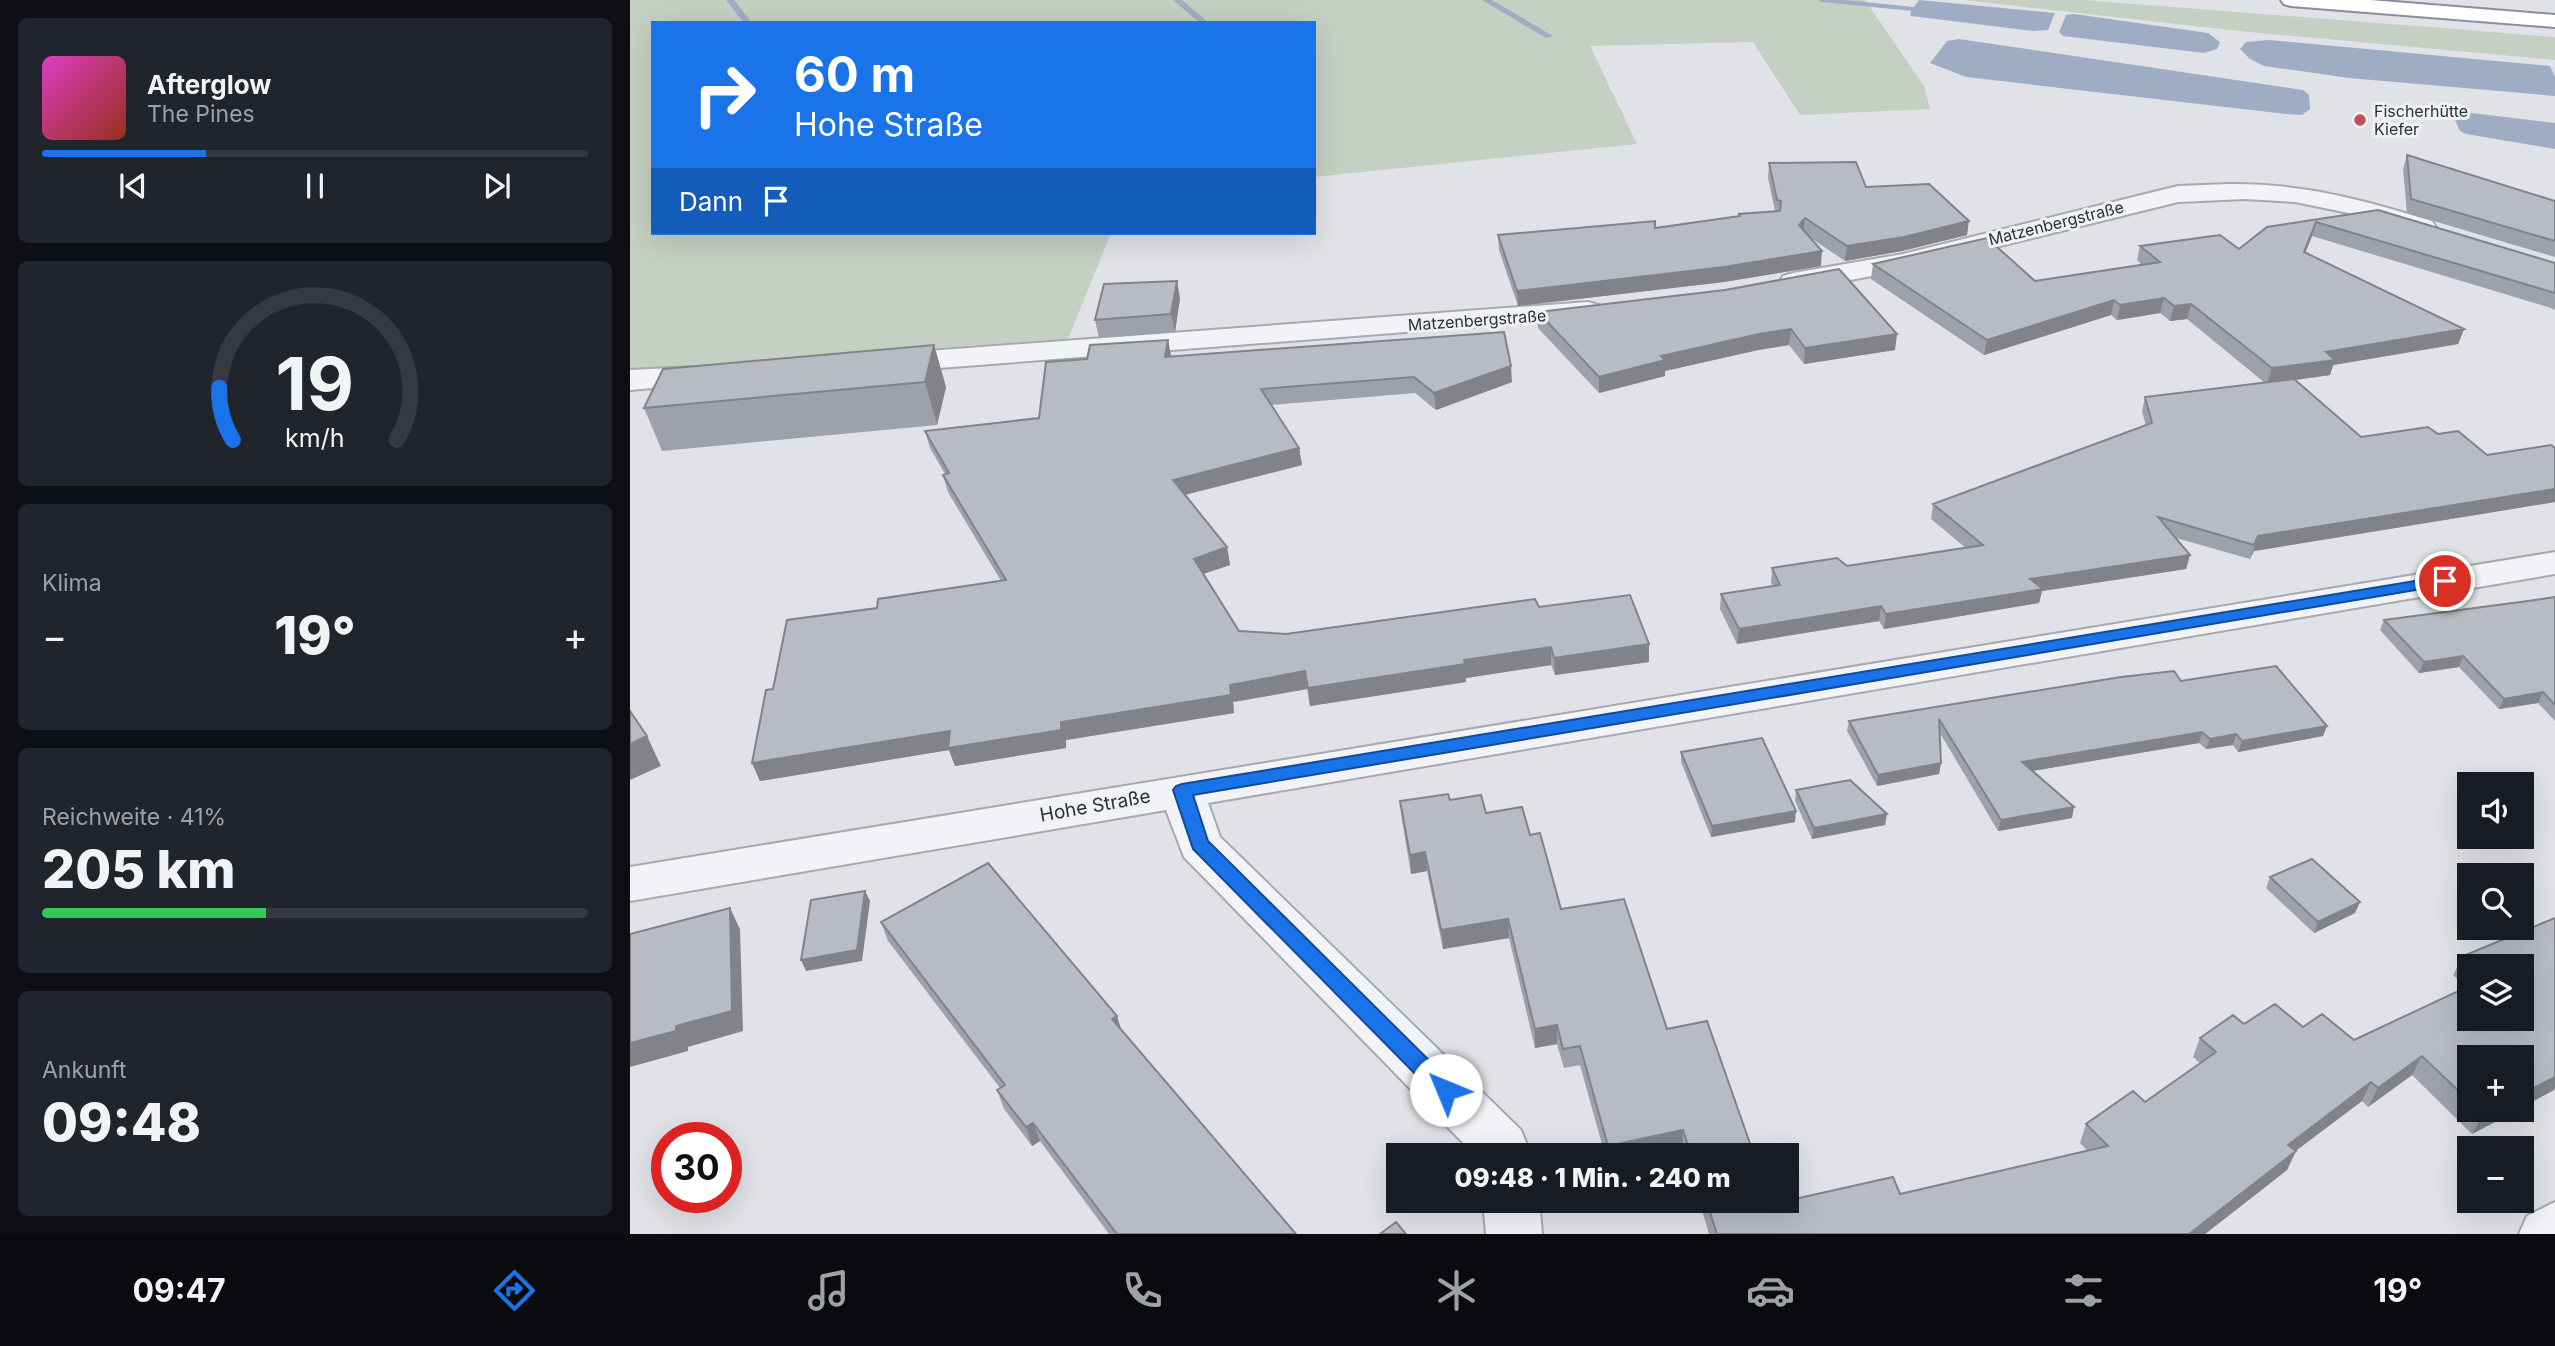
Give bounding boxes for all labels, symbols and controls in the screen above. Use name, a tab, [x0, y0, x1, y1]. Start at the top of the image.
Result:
text: 60 m	[794, 45, 915, 104]
icon: right	[679, 49, 770, 140]
text: Afterglow	[147, 69, 271, 100]
text: The Pines	[147, 100, 255, 128]
place label: Fischerhütte Kiefer	[2374, 101, 2468, 139]
text: Hohe Straße	[794, 105, 983, 144]
marker: Fischerhütte Kiefer	[2352, 112, 2368, 128]
icon: previous	[114, 167, 152, 205]
icon: pause	[296, 167, 334, 205]
icon: next	[478, 167, 516, 205]
icon: arrive	[757, 182, 795, 220]
text: Dann	[679, 186, 743, 217]
street label: Matzenbergstraße	[1986, 197, 2126, 249]
street label: Matzenbergstraße	[1407, 305, 1547, 335]
text: 19	[276, 339, 354, 428]
text: km/h	[285, 423, 345, 453]
pin	[2415, 551, 2475, 611]
icon: arrive	[2426, 562, 2464, 600]
text: Klima	[42, 569, 102, 597]
text: 19°	[274, 604, 356, 667]
text: −	[42, 613, 67, 659]
text: +	[563, 613, 588, 659]
map controls	[2457, 772, 2534, 1213]
button: sound	[2457, 772, 2534, 849]
street label: Hohe Straße	[1038, 784, 1152, 827]
text: Reichweite · 41%	[42, 803, 226, 831]
text: 205 km	[42, 838, 235, 901]
button: search	[2457, 863, 2534, 940]
button: layers	[2457, 954, 2534, 1031]
button: +	[2457, 1045, 2534, 1122]
position arrow	[1409, 1053, 1483, 1127]
text: Ankunft	[42, 1056, 127, 1084]
text: 09:48	[42, 1091, 201, 1154]
speed limit sign: 30	[651, 1122, 742, 1213]
button: −	[2457, 1136, 2534, 1213]
text: 09:48 · 1 Min. · 240 m	[1454, 1162, 1731, 1193]
icon: directions	[490, 1266, 539, 1315]
icon: music	[804, 1266, 853, 1315]
icon: phone	[1118, 1266, 1167, 1315]
icon: climate	[1432, 1266, 1481, 1315]
icon: car	[1746, 1266, 1795, 1315]
icon: filters	[2059, 1266, 2108, 1315]
text: 09:47	[132, 1271, 226, 1310]
text: 19°	[2373, 1271, 2423, 1310]

